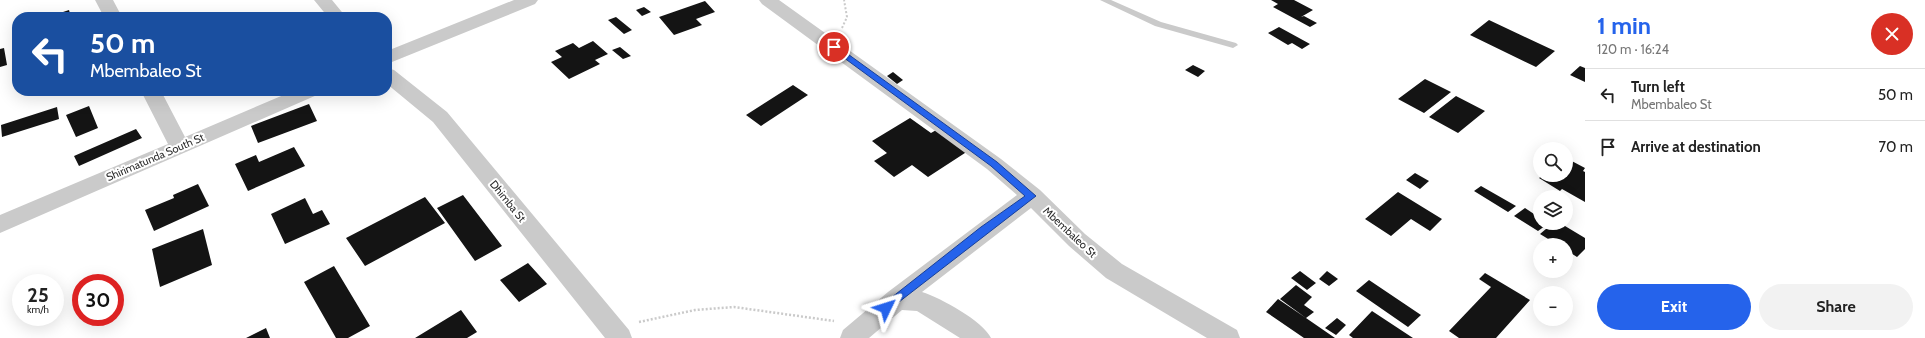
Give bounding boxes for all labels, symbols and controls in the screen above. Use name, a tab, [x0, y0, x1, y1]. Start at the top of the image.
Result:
text: 1 min	[1597, 11, 1651, 40]
button: close	[1871, 13, 1913, 55]
text: 50 m	[90, 26, 155, 60]
icon: left	[24, 28, 76, 80]
pin	[817, 30, 851, 64]
icon: arrive	[823, 36, 845, 58]
text: 120 m · 16:24	[1597, 41, 1669, 57]
text: Mbembaleo St	[90, 60, 202, 82]
text: Turn left	[1631, 78, 1685, 96]
icon: left	[1597, 84, 1619, 106]
text: 50 m	[1878, 86, 1913, 104]
text: Mbembaleo St	[1631, 96, 1712, 112]
street label: Shirimatunda South St	[104, 130, 206, 184]
icon: arrive	[1597, 136, 1619, 158]
text: Arrive at destination	[1631, 138, 1761, 156]
text: 70 m	[1879, 138, 1913, 156]
map controls	[1533, 142, 1573, 326]
button: search	[1533, 142, 1573, 182]
street label: Dhimba St	[487, 177, 529, 225]
button: layers	[1533, 190, 1573, 230]
street label: Mbembaleo St	[1040, 204, 1100, 261]
button: +	[1533, 238, 1573, 278]
speed limit sign: 30	[72, 274, 124, 326]
text: 25	[27, 283, 49, 307]
button: Exit	[1597, 284, 1751, 330]
button: Share	[1759, 284, 1913, 330]
button: −	[1533, 286, 1573, 326]
position arrow	[865, 287, 907, 329]
text: km/h	[27, 303, 49, 316]

